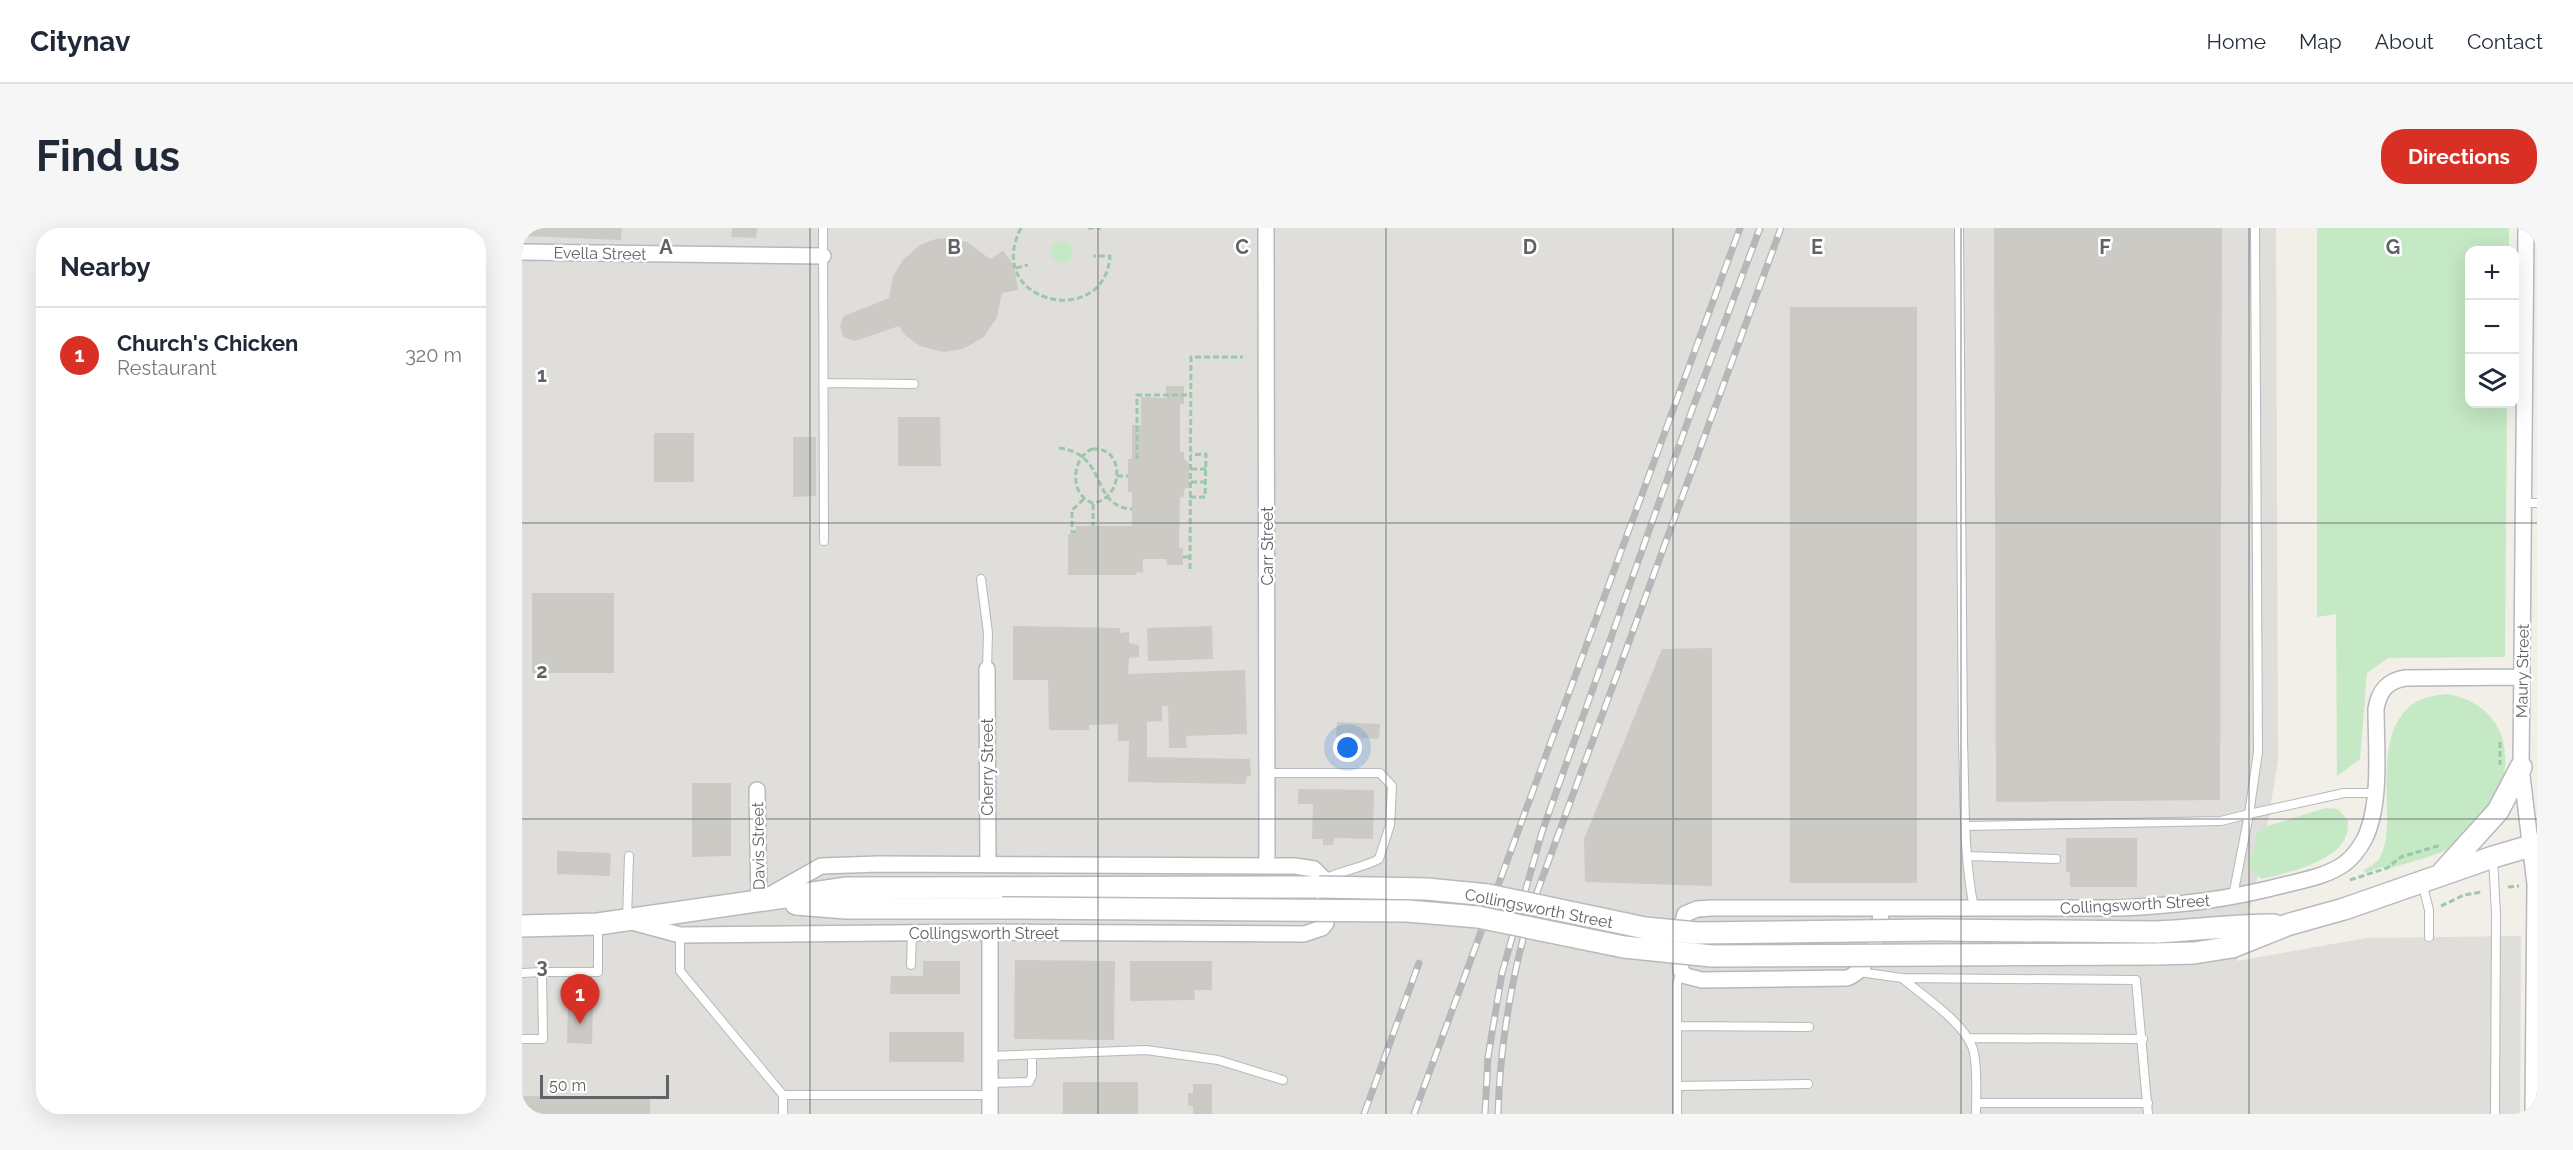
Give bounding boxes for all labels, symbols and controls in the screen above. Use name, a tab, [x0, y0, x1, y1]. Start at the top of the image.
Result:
text: Citynav	[30, 25, 130, 58]
text: Home	[2207, 29, 2266, 54]
text: Map	[2299, 29, 2342, 54]
text: About	[2375, 29, 2434, 54]
text: Contact	[2467, 29, 2543, 54]
button: Directions	[2381, 129, 2537, 184]
text: Find us	[36, 132, 180, 181]
text: A	[659, 235, 673, 259]
text: B	[947, 235, 961, 259]
text: C	[1235, 235, 1249, 259]
text: D	[1523, 235, 1537, 259]
text: E	[1811, 235, 1823, 259]
text: F	[2099, 235, 2111, 259]
text: G	[2386, 235, 2400, 259]
street label: Evella Street	[553, 243, 647, 264]
map controls	[2465, 246, 2519, 408]
button: +	[2465, 246, 2519, 300]
text: Nearby	[60, 252, 150, 282]
button: −	[2465, 300, 2519, 354]
text: Church's Chicken	[117, 330, 298, 356]
text: 1	[75, 343, 84, 367]
text: 320 m	[405, 343, 462, 367]
button: layers	[2465, 354, 2519, 408]
text: Restaurant	[117, 356, 217, 380]
text: 1	[537, 363, 547, 387]
street label: Carr Street	[1258, 506, 1277, 586]
street label: Maury Street	[2512, 623, 2533, 718]
text: 2	[536, 659, 548, 683]
street label: Cherry Street	[978, 718, 997, 816]
your location	[1333, 733, 1362, 762]
street label: Davis Street	[748, 801, 769, 890]
street label: Collingsworth Street	[1463, 885, 1615, 932]
street label: Collingsworth Street	[2059, 891, 2211, 918]
street label: Collingsworth Street	[909, 924, 1060, 943]
text: 3	[536, 954, 548, 978]
pin: 1	[560, 974, 600, 1024]
scale bar	[540, 1072, 669, 1100]
text: 50 m	[549, 1076, 586, 1095]

